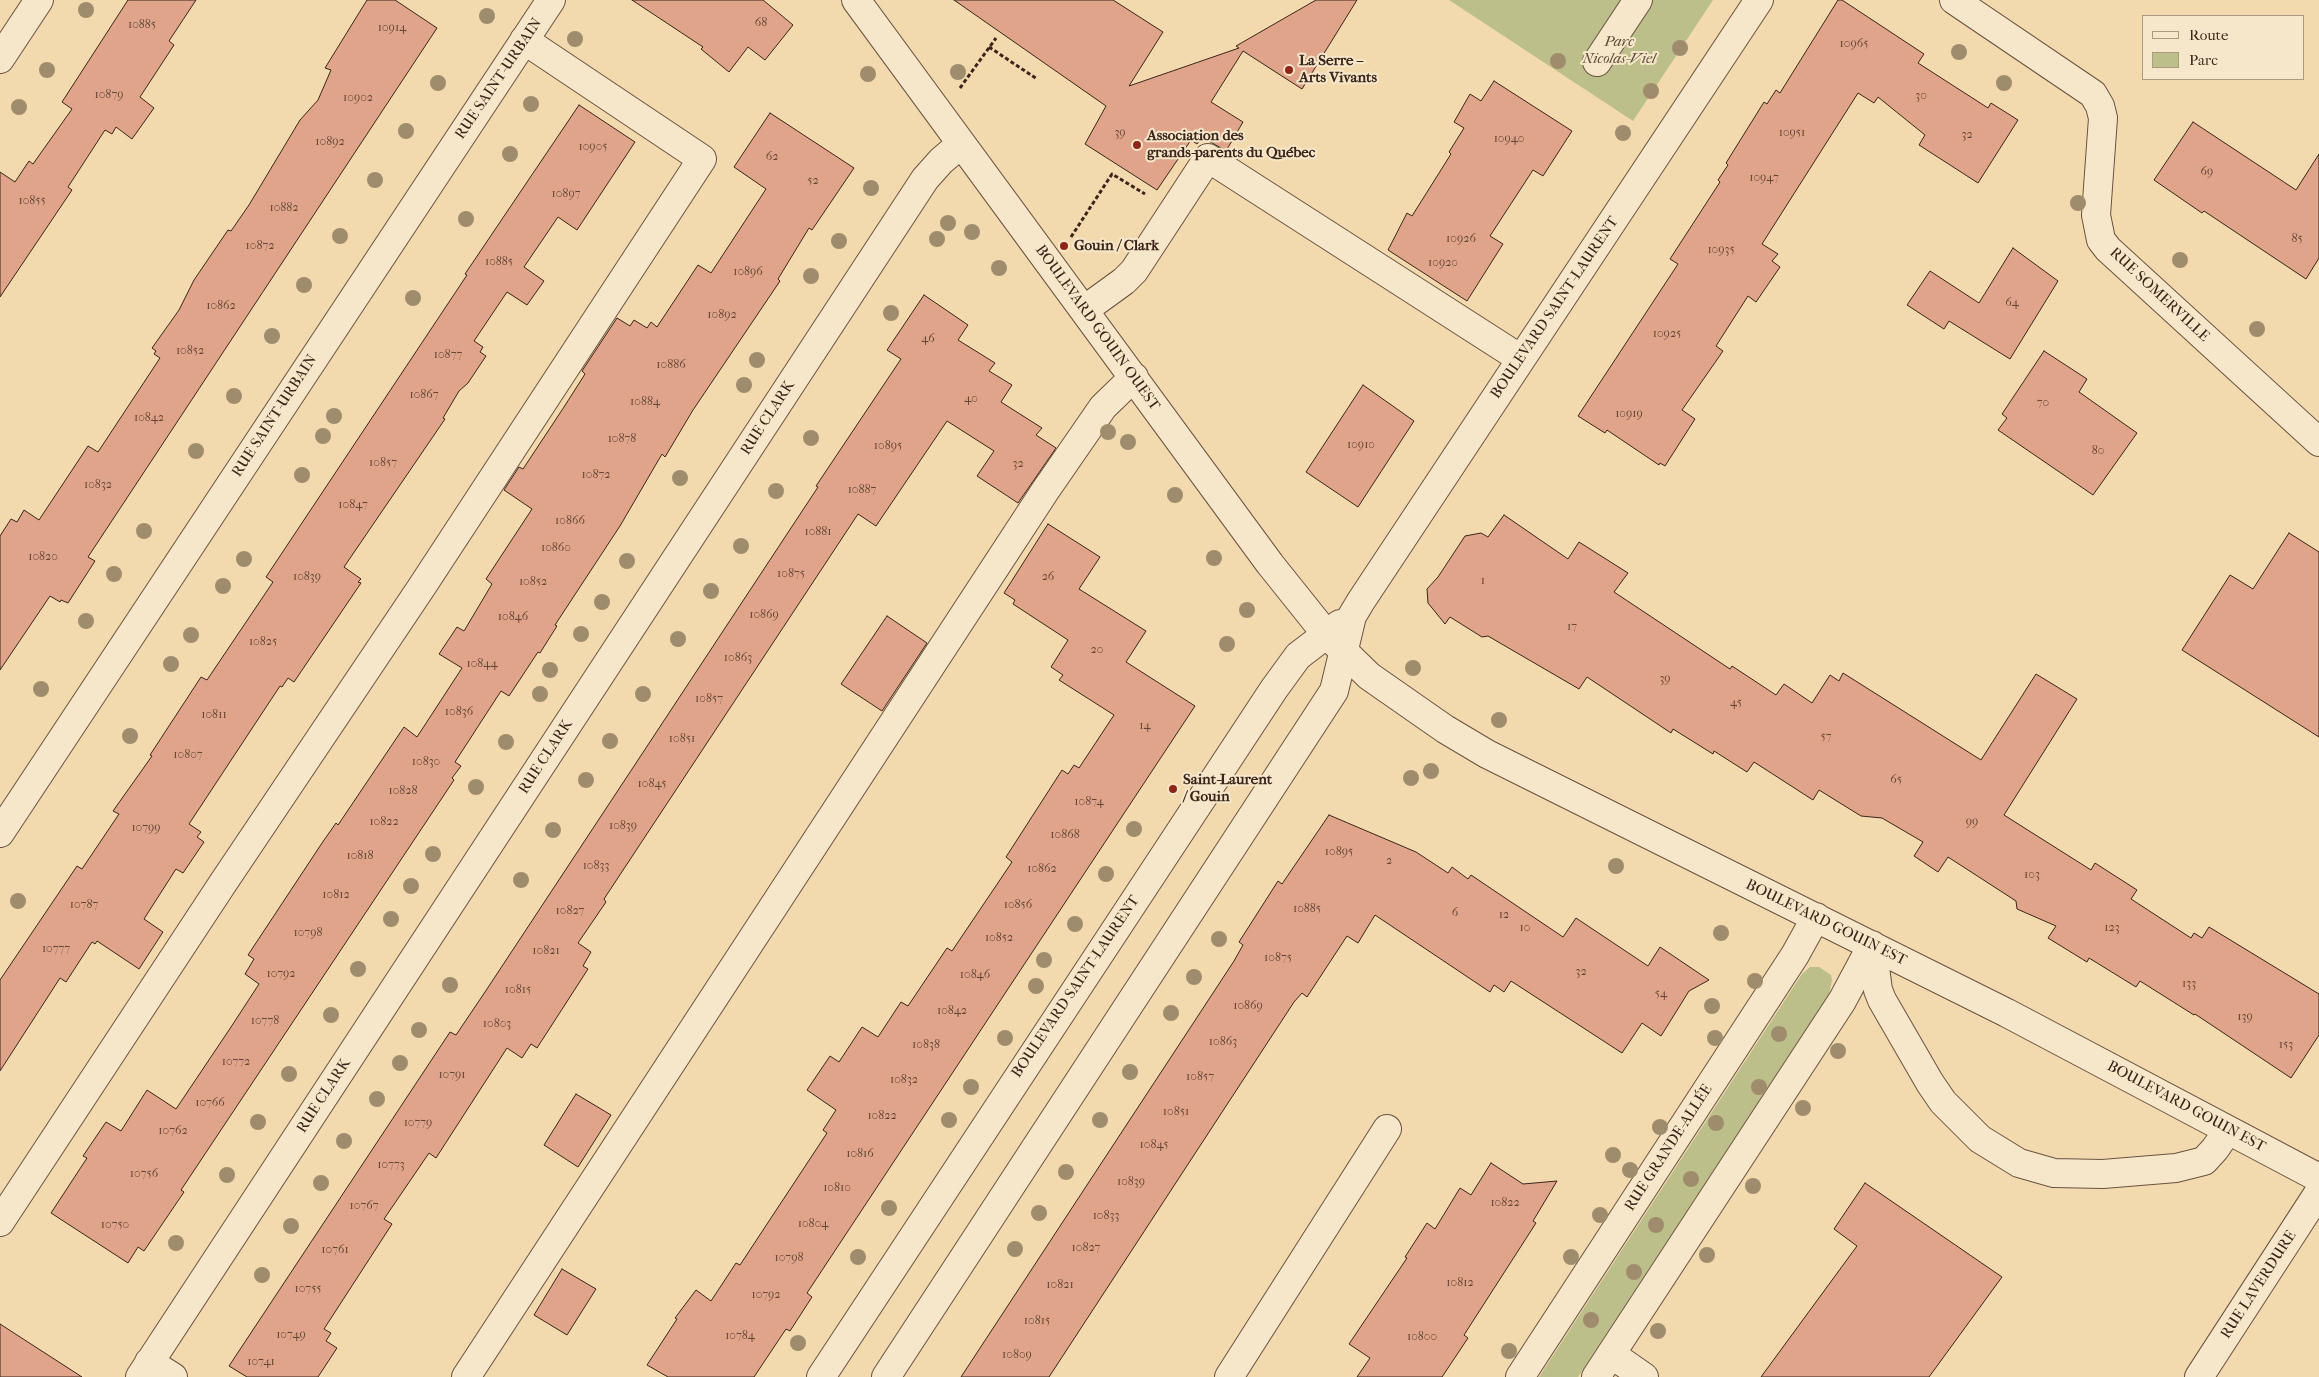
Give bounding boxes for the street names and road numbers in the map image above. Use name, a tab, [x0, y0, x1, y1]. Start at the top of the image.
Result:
street label: RUE SAINT-URBAIN	[452, 15, 546, 143]
street label: BOULEVARD SAINT-LAURENT	[1487, 213, 1623, 403]
street label: BOULEVARD GOUIN OUEST	[1031, 242, 1163, 414]
street label: RUE SOMERVILLE	[2105, 244, 2213, 346]
street label: RUE SAINT-URBAIN	[229, 351, 321, 481]
street label: RUE CLARK	[737, 377, 799, 459]
street label: RUE CLARK	[515, 716, 577, 798]
street label: BOULEVARD GOUIN EST	[1743, 876, 1909, 970]
street label: BOULEVARD SAINT-LAURENT	[1008, 892, 1144, 1082]
street label: RUE CLARK	[293, 1055, 355, 1137]
street label: BOULEVARD GOUIN EST	[2104, 1058, 2268, 1156]
street label: RUE GRANDE-ALLÉE	[1621, 1081, 1717, 1215]
street label: RUE LAVERDURE	[2217, 1228, 2301, 1342]

